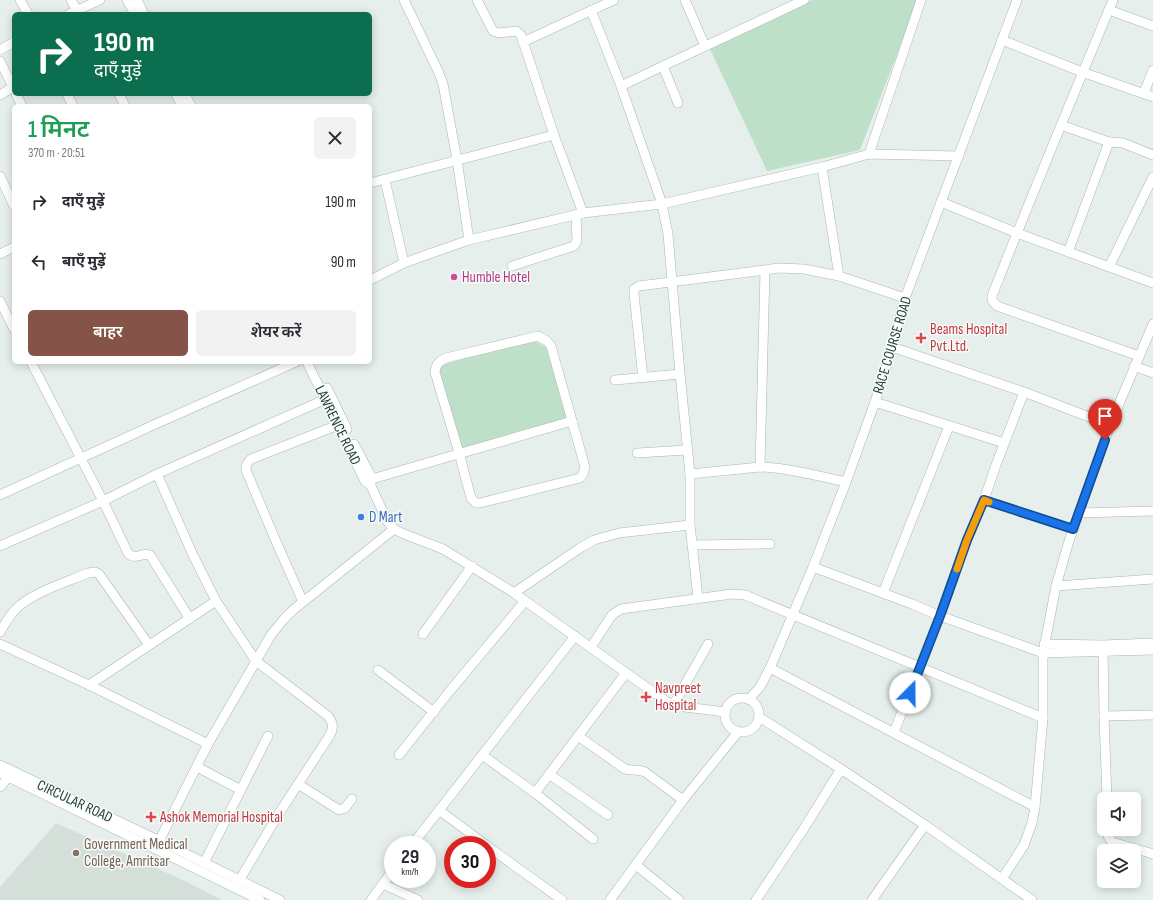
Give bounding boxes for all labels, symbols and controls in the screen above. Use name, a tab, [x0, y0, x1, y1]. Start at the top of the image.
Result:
text: 190 m	[94, 26, 155, 59]
icon: right	[28, 28, 80, 80]
text: दाएँ मुड़ें	[94, 60, 141, 81]
text: 1 मिनट	[28, 115, 89, 144]
button: close	[314, 117, 356, 159]
text: 370 m · 20:51	[28, 145, 85, 161]
icon: right	[28, 191, 50, 213]
text: दाएँ मुड़ें	[62, 192, 105, 211]
text: 190 m	[325, 193, 356, 212]
icon: left	[28, 251, 50, 273]
text: बाएँ मुड़ें	[62, 252, 105, 271]
text: 90 m	[331, 253, 356, 272]
place label: Humble Hotel	[462, 268, 530, 287]
marker: Humble Hotel	[449, 272, 459, 282]
street label: RACE COURSE ROAD	[869, 294, 916, 396]
button: बाहर	[28, 310, 188, 356]
button: शेयर करें	[196, 310, 356, 356]
place label: Beams Hospital Pvt.Ltd.	[930, 320, 1007, 356]
marker: Beams Hospital Pvt.Ltd.	[915, 332, 927, 344]
street label: LAWRENCE ROAD	[310, 382, 365, 468]
pin	[1088, 399, 1122, 440]
icon: arrive	[1094, 405, 1116, 427]
place label: D Mart	[369, 508, 403, 527]
marker: D Mart	[356, 512, 366, 522]
position arrow	[889, 672, 931, 714]
place label: Navpreet Hospital	[655, 679, 701, 715]
marker: Navpreet Hospital	[640, 691, 652, 703]
street label: CIRCULAR ROAD	[34, 776, 116, 827]
map controls	[1097, 792, 1141, 888]
button: sound	[1097, 792, 1141, 836]
place label: Ashok Memorial Hospital	[159, 808, 283, 827]
marker: Ashok Memorial Hospital	[145, 811, 157, 823]
place label: Government Medical College, Amritsar	[84, 835, 188, 871]
speed limit sign: 30	[444, 836, 496, 888]
button: layers	[1097, 844, 1141, 888]
text: 29	[401, 845, 419, 869]
marker: Government Medical College, Amritsar	[71, 848, 81, 858]
text: km/h	[401, 866, 419, 878]

